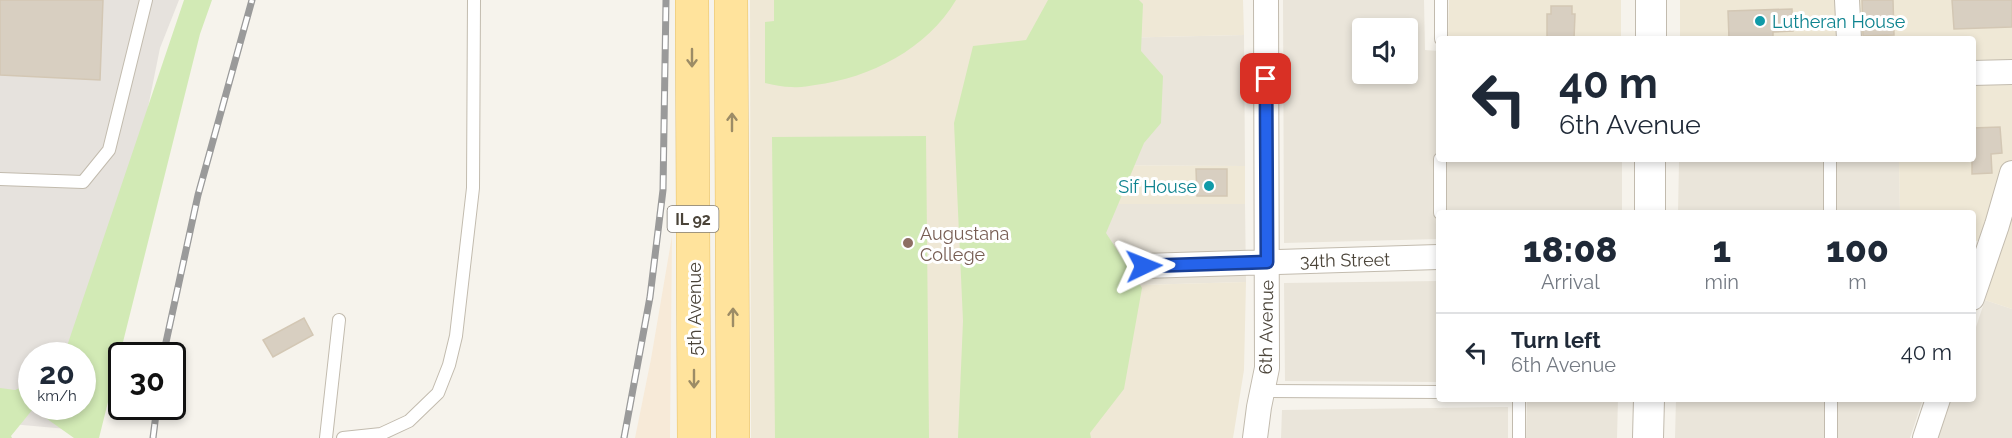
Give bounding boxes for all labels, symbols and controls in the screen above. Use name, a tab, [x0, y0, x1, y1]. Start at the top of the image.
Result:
place label: Lutheran House	[1772, 11, 1906, 32]
marker: Lutheran House	[1753, 14, 1767, 28]
map controls	[1352, 18, 1418, 84]
button: sound	[1352, 18, 1418, 84]
one-way arrow	[686, 48, 698, 68]
pin	[1240, 53, 1291, 104]
text: 40 m	[1559, 59, 1658, 108]
icon: left	[1460, 60, 1538, 138]
icon: arrive	[1249, 62, 1282, 95]
text: 6th Avenue	[1559, 109, 1701, 140]
one-way arrow	[726, 112, 738, 132]
place label: Sif House	[1118, 176, 1197, 197]
marker: Sif House	[1202, 179, 1216, 193]
road number: IL 92	[668, 206, 718, 232]
place label: Augustana College	[920, 223, 1009, 265]
text: 18:08	[1523, 228, 1617, 270]
text: 1	[1712, 228, 1731, 270]
text: 100	[1826, 228, 1889, 270]
position arrow	[1112, 234, 1176, 298]
marker: Augustana College	[901, 236, 915, 250]
street label: 34th Street	[1300, 249, 1390, 271]
street label: 5th Avenue	[684, 262, 705, 356]
text: Arrival	[1541, 270, 1600, 294]
text: min	[1705, 270, 1739, 294]
text: m	[1848, 270, 1867, 294]
street label: 6th Avenue	[1255, 279, 1277, 374]
one-way arrow	[727, 307, 739, 327]
text: Turn left	[1511, 327, 1601, 353]
icon: left	[1460, 336, 1493, 369]
text: 40 m	[1901, 339, 1952, 365]
speed limit sign: 30	[108, 342, 186, 420]
text: 6th Avenue	[1511, 353, 1616, 377]
text: 20	[39, 356, 75, 391]
one-way arrow	[688, 369, 700, 389]
text: km/h	[37, 387, 77, 405]

